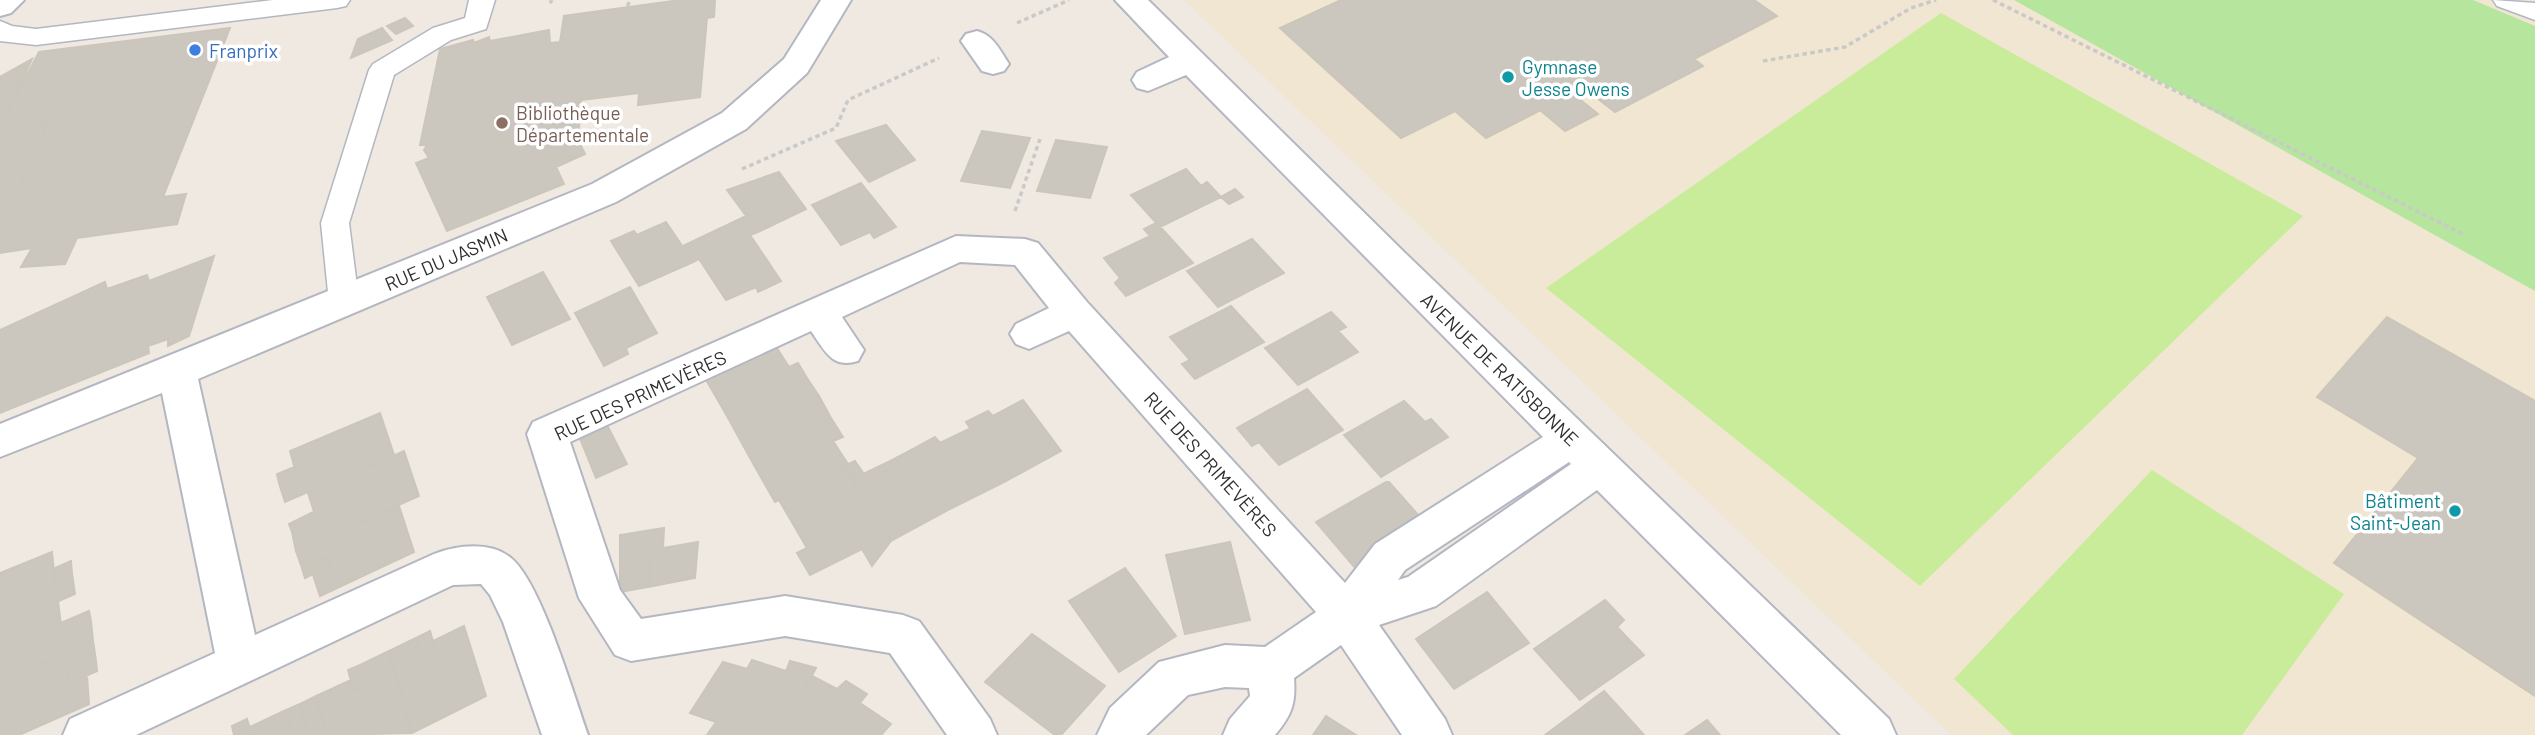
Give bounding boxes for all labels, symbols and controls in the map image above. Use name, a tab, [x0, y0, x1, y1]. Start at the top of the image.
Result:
place label: Franprix	[209, 39, 278, 62]
marker: Franprix	[187, 42, 203, 58]
place label: Gymnase Jesse Owens	[1522, 55, 1630, 100]
marker: Gymnase Jesse Owens	[1500, 69, 1516, 85]
place label: Bibliothèque Départementale	[516, 101, 649, 146]
marker: Bibliothèque Départementale	[494, 115, 510, 131]
street label: RUE DU JASMIN	[381, 223, 511, 295]
street label: AVENUE DE RATISBONNE	[1416, 288, 1584, 450]
street label: RUE DES PRIMEVÈRES	[550, 345, 730, 445]
street label: RUE DES PRIMEVÈRES	[1140, 387, 1282, 541]
place label: Bâtiment Saint-Jean	[2350, 489, 2441, 534]
marker: Bâtiment Saint-Jean	[2447, 503, 2463, 519]

